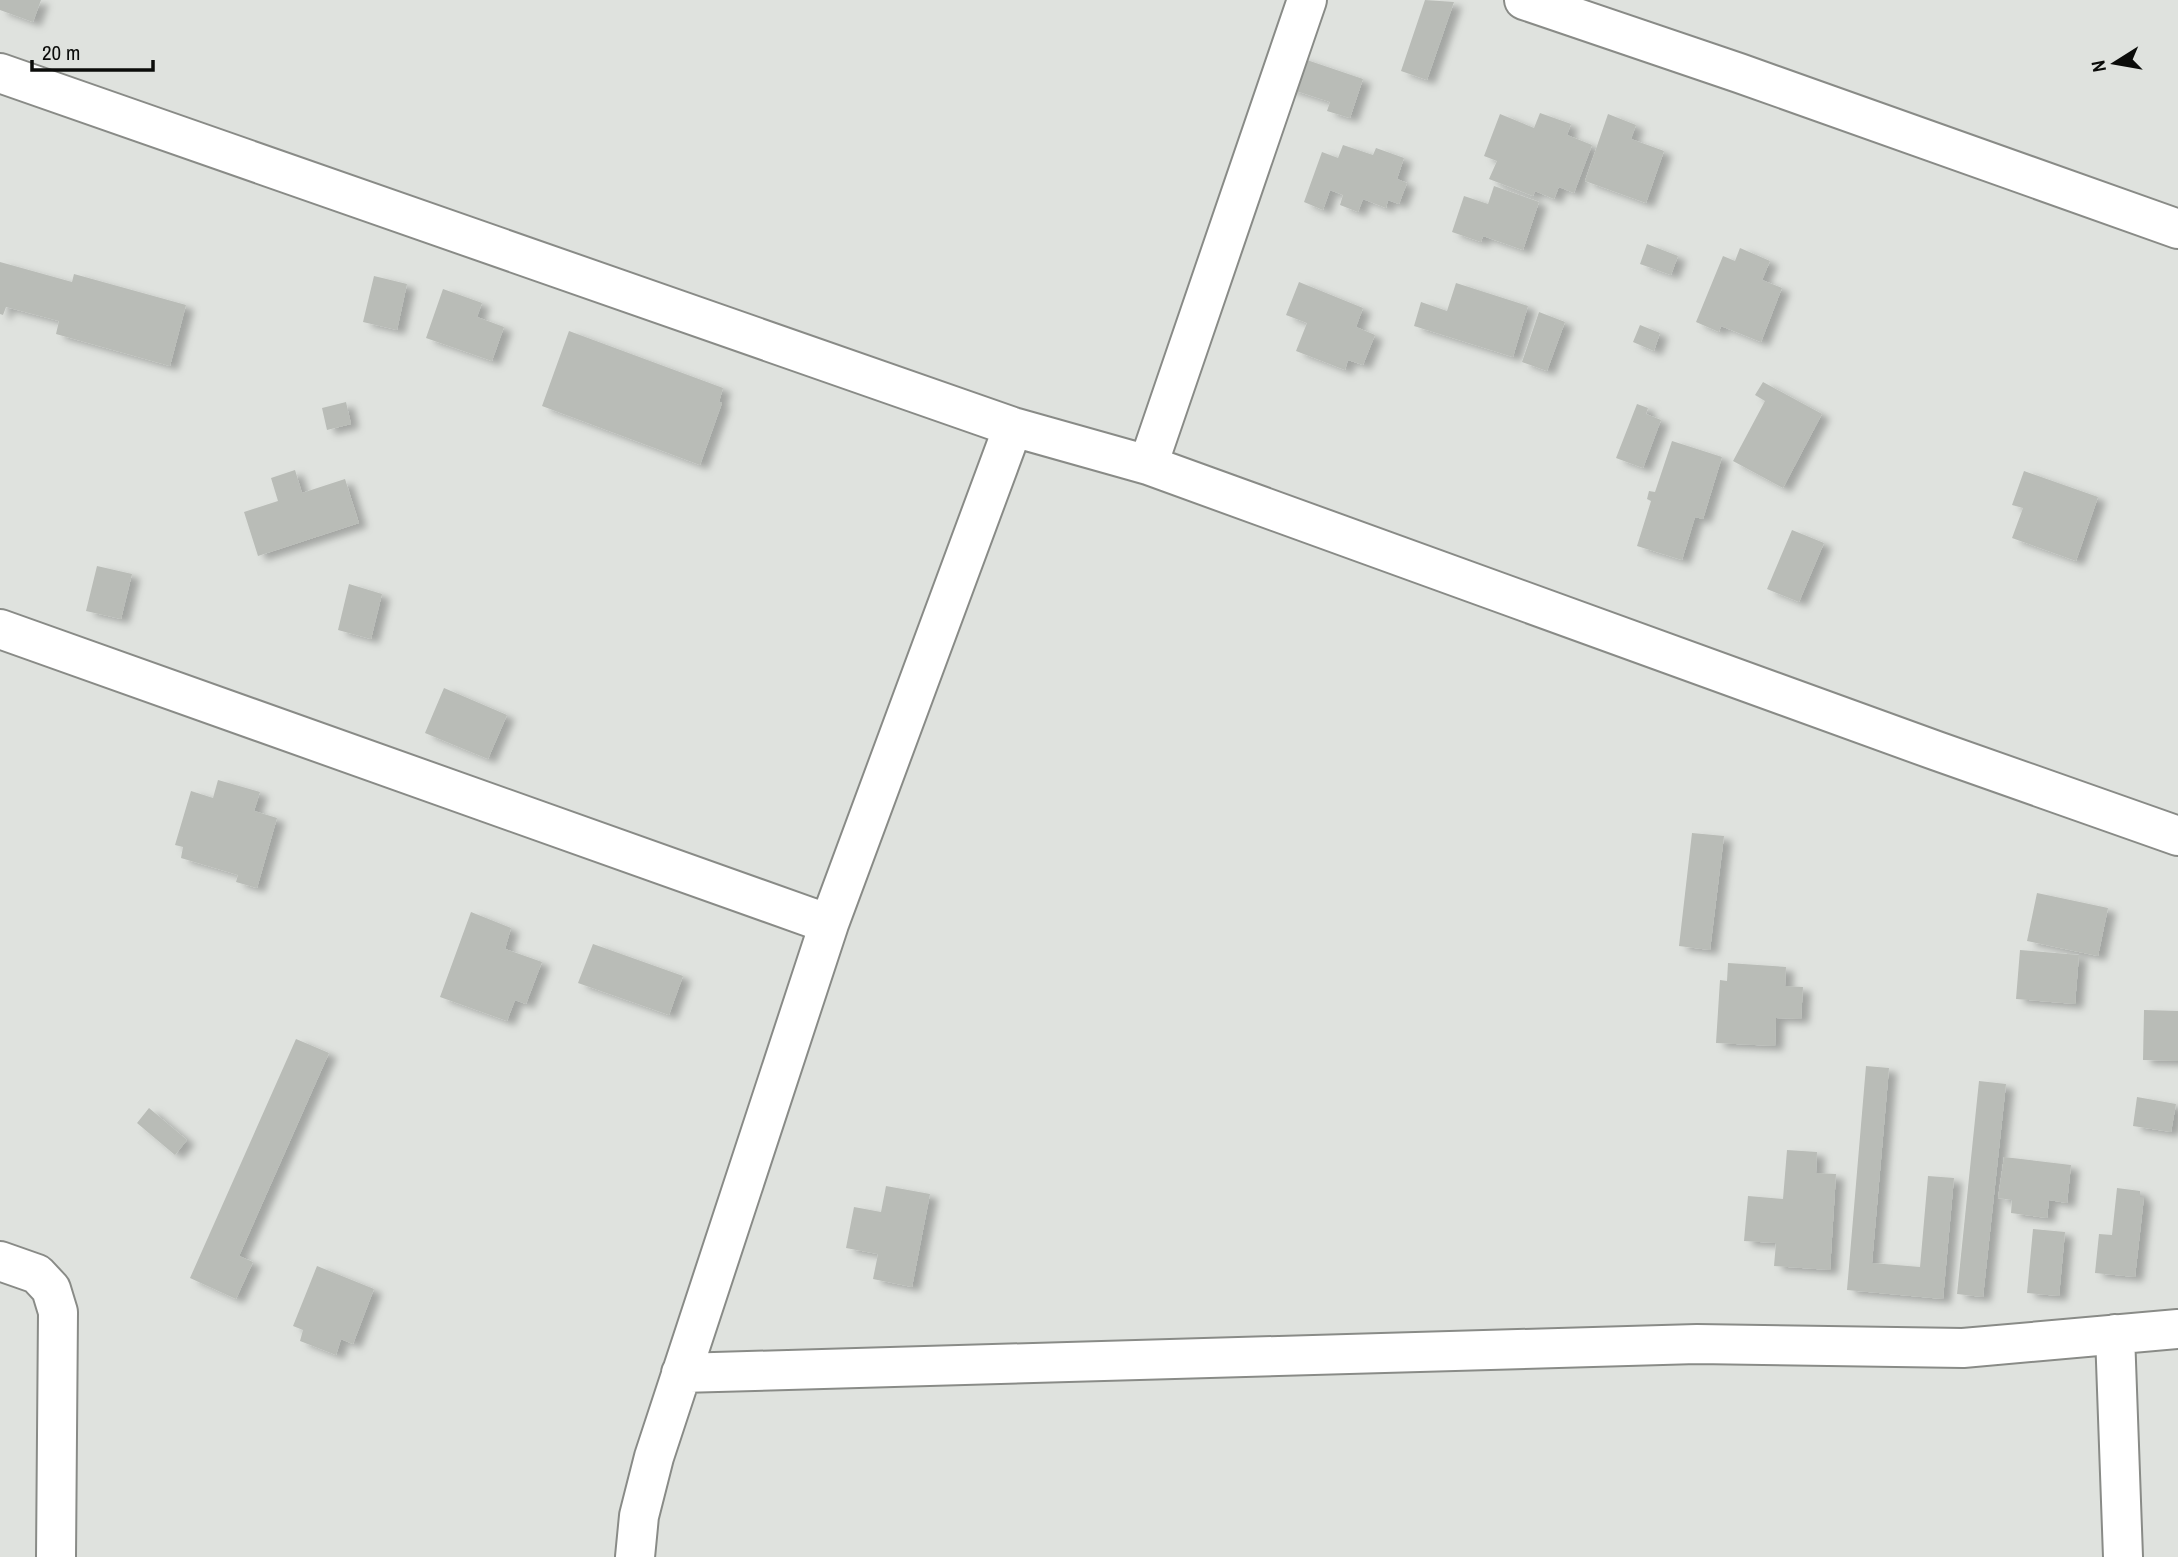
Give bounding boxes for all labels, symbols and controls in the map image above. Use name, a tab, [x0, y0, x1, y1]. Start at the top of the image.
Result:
scale bar	[32, 28, 152, 72]
north arrow	[2080, 28, 2150, 98]
text: 20 m	[42, 38, 80, 67]
text: N	[2084, 58, 2112, 74]

